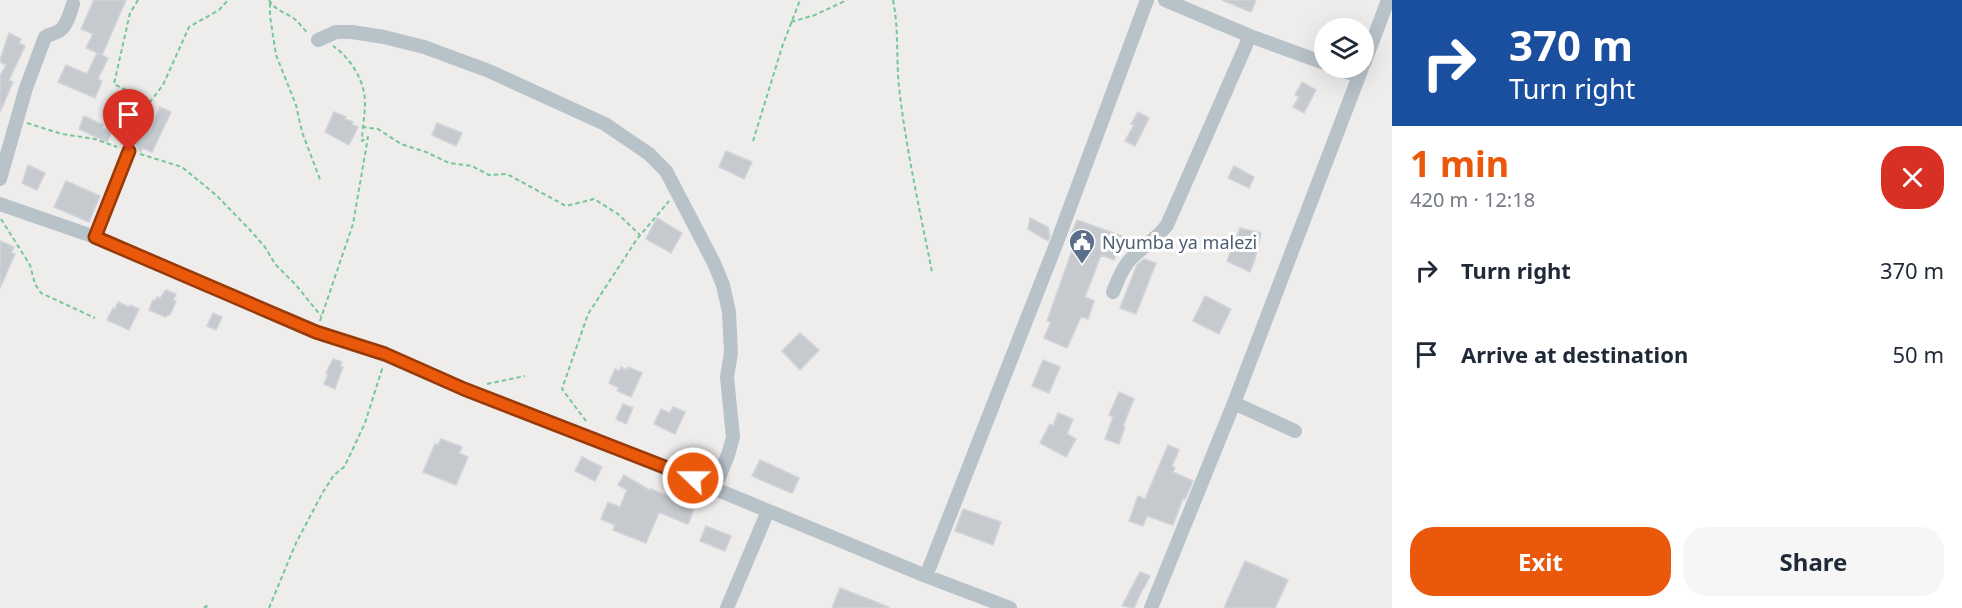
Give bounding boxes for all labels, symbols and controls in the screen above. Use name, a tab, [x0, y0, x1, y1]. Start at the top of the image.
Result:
text: 370 m	[1509, 16, 1633, 73]
map controls	[1314, 18, 1374, 78]
button: layers	[1314, 18, 1374, 78]
icon: right	[1410, 24, 1488, 102]
text: Turn right	[1509, 70, 1635, 107]
pin	[103, 89, 154, 151]
icon: arrive	[112, 98, 145, 131]
text: 1 min	[1410, 139, 1509, 188]
button: close	[1881, 146, 1944, 209]
text: 420 m · 12:18	[1410, 186, 1535, 213]
public building icon: Nyumba ya malezi	[1067, 227, 1097, 265]
place label: Nyumba ya malezi	[1102, 230, 1257, 254]
icon: right	[1410, 254, 1443, 287]
text: Turn right	[1461, 255, 1571, 285]
text: 370 m	[1880, 255, 1944, 285]
icon: arrive	[1410, 338, 1443, 371]
text: Arrive at destination	[1461, 339, 1688, 369]
text: 50 m	[1893, 339, 1944, 369]
position arrow	[661, 446, 725, 510]
button: Exit	[1410, 527, 1671, 596]
button: Share	[1683, 527, 1944, 596]

